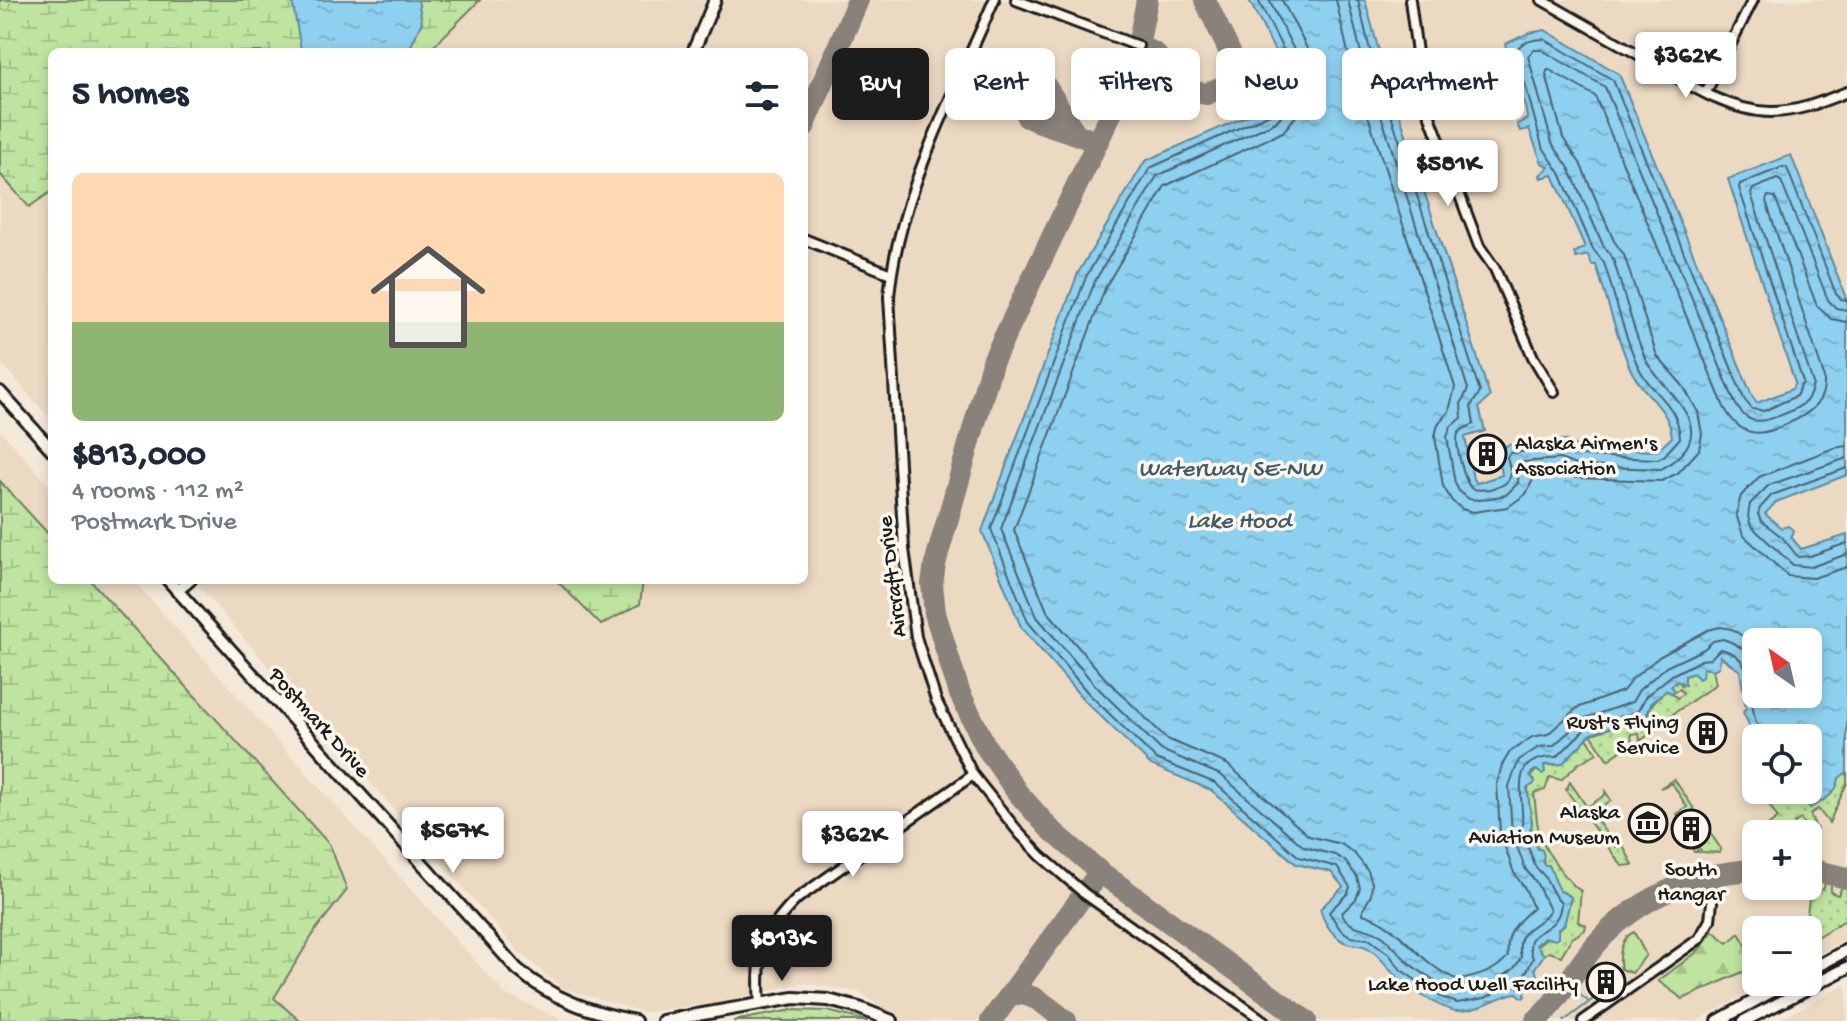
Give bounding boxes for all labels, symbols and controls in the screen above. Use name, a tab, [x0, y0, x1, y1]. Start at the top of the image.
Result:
pin: $362K	[1630, 32, 1742, 100]
text: $362K	[1653, 42, 1719, 73]
chip: Buy	[832, 48, 929, 120]
chip: Rent	[945, 48, 1055, 120]
chip: Filters	[1071, 48, 1200, 120]
chip: New	[1216, 48, 1326, 120]
chip: Apartment	[1342, 48, 1524, 120]
icon: filters	[740, 74, 784, 118]
text: 5 homes	[72, 76, 188, 116]
pin: $581K	[1392, 140, 1504, 208]
text: $581K	[1416, 150, 1480, 181]
icon: home	[356, 225, 500, 369]
place label: Alaska Airmen's Association	[1515, 432, 1658, 483]
building icon: Alaska Airmen's Association	[1466, 433, 1508, 475]
text: $813,000	[72, 437, 206, 477]
water label: Waterway SE-NW	[1138, 456, 1323, 485]
text: 4 rooms · 112 m²	[72, 477, 244, 508]
text: Postmark Drive	[72, 508, 237, 539]
water label: Lake Hood	[1187, 508, 1294, 537]
street label: Aircraft Drive	[874, 514, 914, 639]
north arrow	[1742, 628, 1822, 708]
map controls	[1742, 628, 1822, 996]
street label: Postmark Drive	[261, 662, 375, 785]
place label: Rust's Flying Service	[1566, 711, 1680, 762]
building icon: Rust's Flying Service	[1686, 712, 1728, 754]
button: locate	[1742, 724, 1822, 804]
place label: Alaska Aviation Museum	[1469, 801, 1621, 852]
museum icon: Alaska Aviation Museum	[1627, 802, 1669, 844]
pin: $567K	[397, 807, 509, 875]
building icon: South Hangar	[1670, 808, 1712, 850]
pin: $362K	[797, 811, 909, 879]
text: $567K	[420, 817, 486, 848]
button: +	[1742, 820, 1822, 900]
text: $362K	[820, 821, 886, 852]
place label: South Hangar	[1657, 858, 1727, 909]
pin: $813K	[726, 915, 838, 983]
button: −	[1742, 916, 1822, 996]
text: $813K	[750, 925, 814, 956]
building icon: Lake Hood Well Facility	[1585, 961, 1627, 1003]
place label: Lake Hood Well Facility	[1368, 973, 1578, 999]

